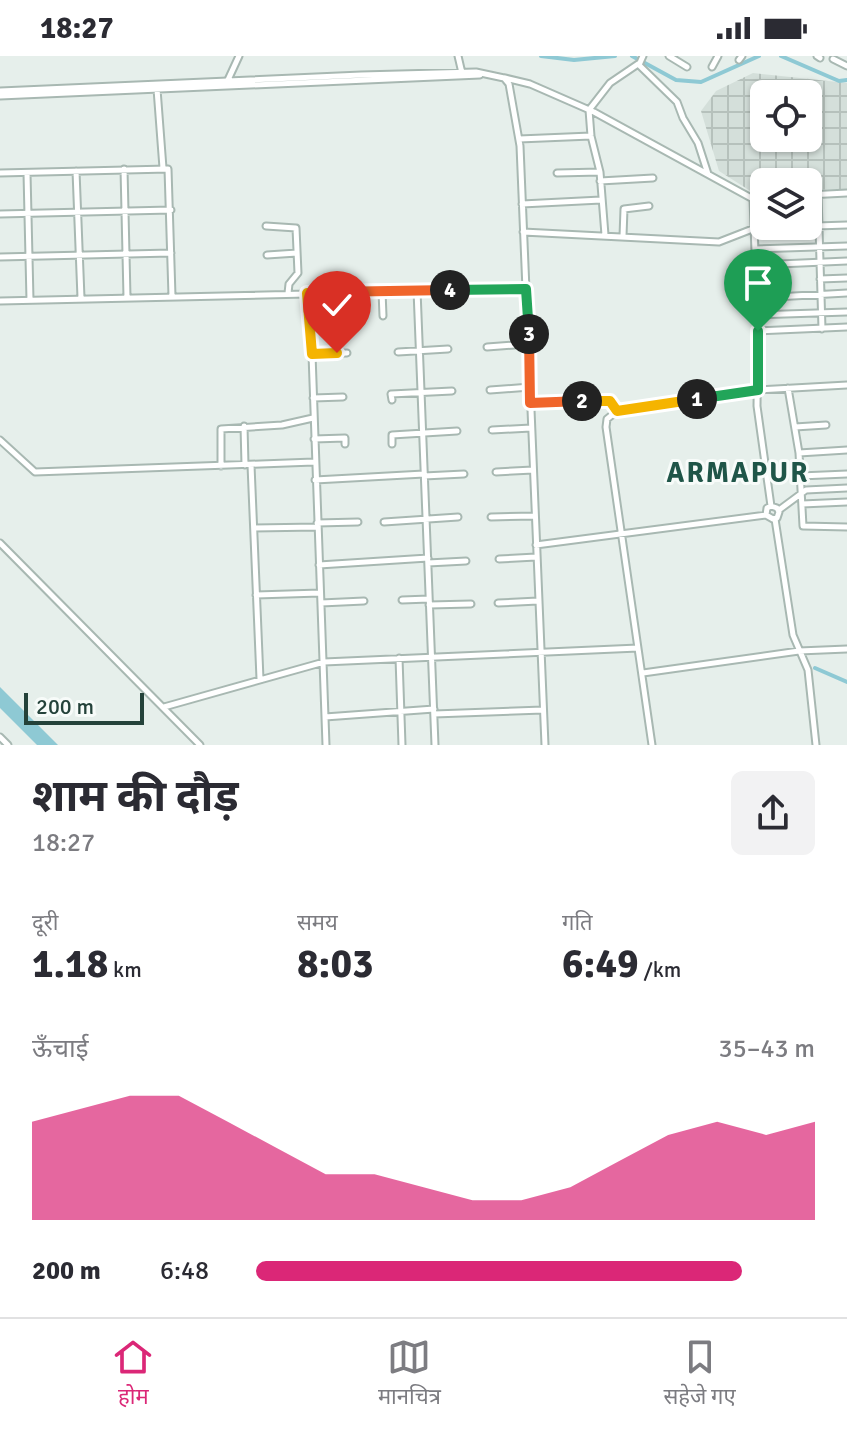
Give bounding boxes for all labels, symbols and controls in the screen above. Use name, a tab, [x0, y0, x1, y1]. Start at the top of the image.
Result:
text: 18:27	[40, 10, 114, 47]
map controls	[750, 80, 822, 240]
button: locate	[750, 80, 822, 152]
button: layers	[750, 168, 822, 240]
pin	[724, 249, 792, 331]
icon: arrive	[736, 261, 780, 305]
pin: 4	[430, 270, 470, 310]
pin	[303, 271, 371, 353]
text: 4	[444, 276, 456, 303]
icon: check	[315, 283, 359, 327]
pin: 3	[509, 314, 549, 354]
text: 3	[523, 320, 535, 347]
pin: 1	[677, 379, 717, 419]
pin: 2	[562, 381, 602, 421]
text: 1	[691, 385, 703, 412]
text: 2	[576, 387, 588, 414]
district label: ARMAPUR	[667, 456, 809, 490]
scale bar	[24, 689, 144, 725]
text: 200 m	[36, 693, 94, 720]
text: शाम की दौड़	[32, 770, 239, 824]
button: share	[731, 771, 815, 855]
text: 18:27	[32, 827, 95, 859]
text: दूरी	[32, 909, 58, 936]
text: समय	[297, 909, 338, 936]
text: गति	[562, 909, 593, 936]
text: 1.18	[32, 939, 108, 989]
text: 8:03	[297, 939, 374, 989]
text: 6:49	[562, 939, 639, 989]
text: km	[108, 956, 142, 983]
text: /km	[639, 956, 681, 983]
text: ऊँचाई	[32, 1033, 88, 1065]
text: 35–43 m	[719, 1033, 815, 1065]
text: 200 m	[32, 1255, 101, 1287]
text: 6:48	[160, 1255, 209, 1287]
tab: होम	[111, 1335, 155, 1413]
tab: मानचित्र	[378, 1335, 441, 1413]
tab: सहेजे गए	[663, 1335, 736, 1413]

